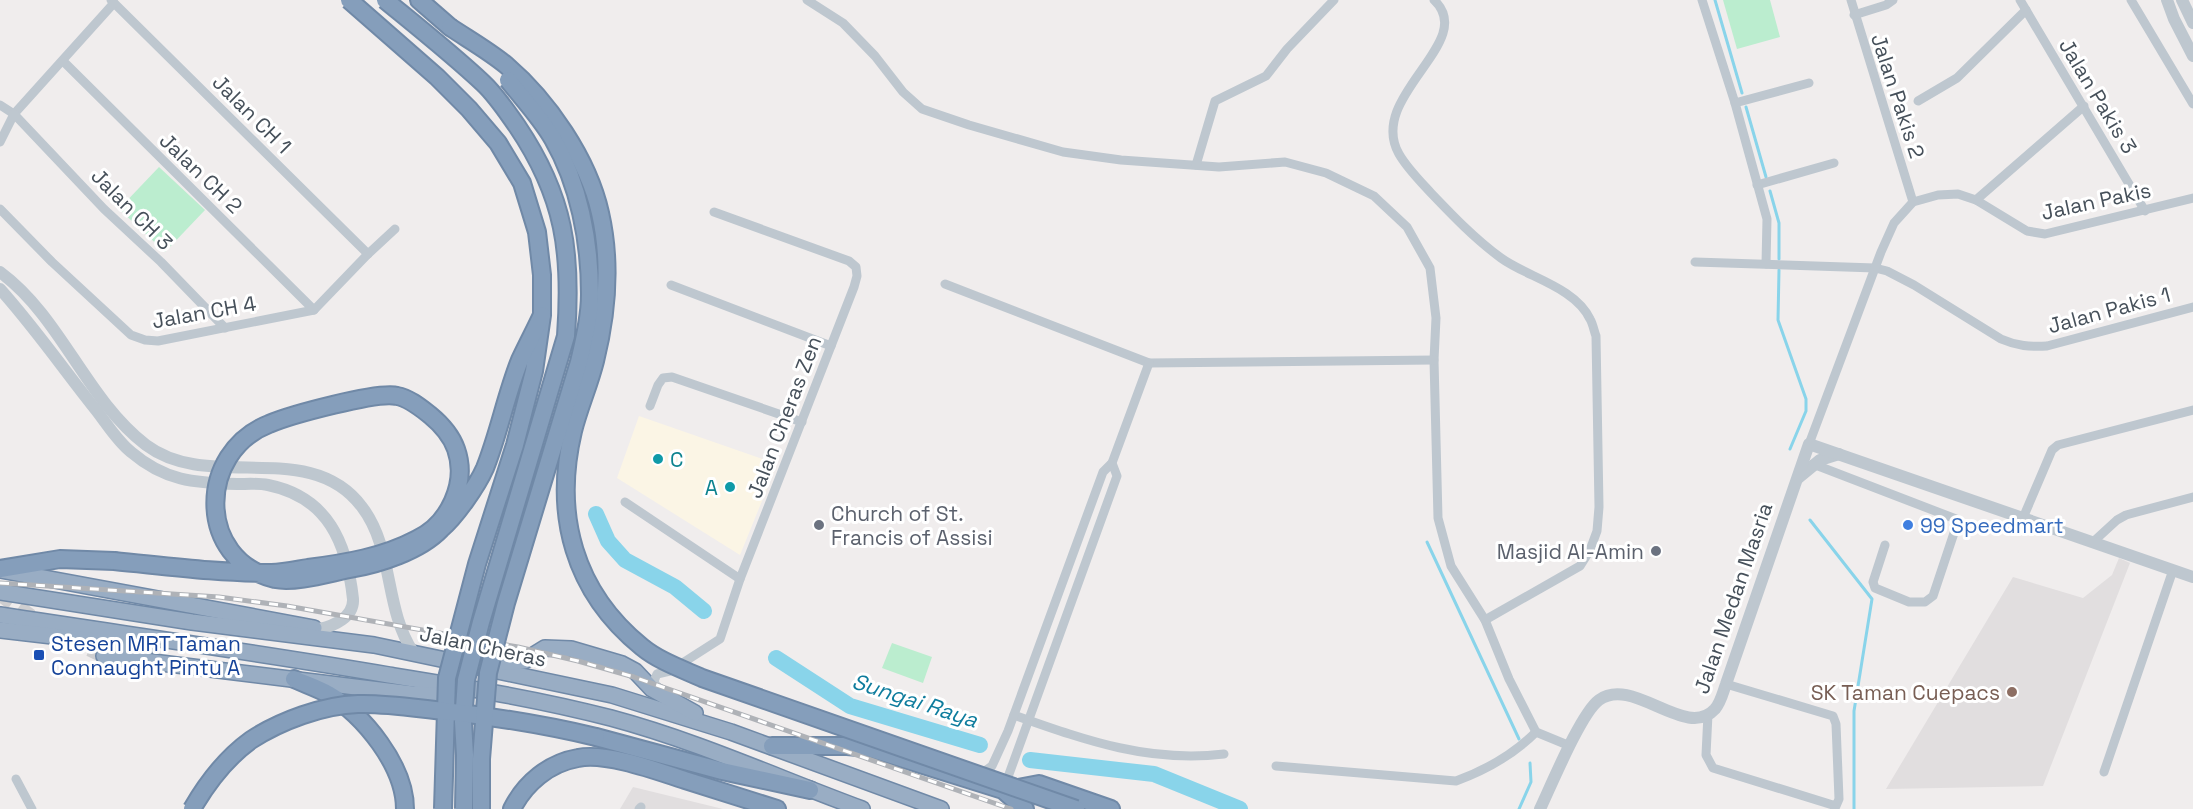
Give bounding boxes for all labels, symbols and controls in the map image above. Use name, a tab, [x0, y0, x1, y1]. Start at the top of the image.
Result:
street label: Jalan Pakis 2	[1865, 30, 1931, 162]
street label: Jalan Pakis 3	[2053, 34, 2143, 158]
street label: Jalan CH 1	[207, 69, 297, 159]
street label: Jalan CH 2	[154, 127, 248, 219]
street label: Jalan CH 3	[85, 162, 179, 256]
street label: Jalan Pakis	[2039, 176, 2153, 226]
street label: Jalan Pakis 1	[2045, 281, 2173, 339]
street label: Jalan CH 4	[150, 290, 258, 334]
street label: Jalan Cheras Zen	[741, 332, 827, 502]
place label: C	[670, 446, 683, 473]
marker: C	[651, 452, 665, 466]
place label: A	[705, 474, 718, 501]
marker: A	[723, 480, 737, 494]
street label: Jalan Medan Masria	[1688, 499, 1778, 697]
place label: Church of St. Francis of Assisi	[831, 500, 993, 551]
place label: 99 Speedmart	[1920, 512, 2064, 539]
marker: Church of St. Francis of Assisi	[812, 518, 826, 532]
marker: 99 Speedmart	[1901, 518, 1915, 532]
place label: Masjid Al-Amin	[1497, 538, 1644, 565]
marker: Masjid Al-Amin	[1649, 544, 1663, 558]
street label: Jalan Cheras	[417, 619, 549, 673]
place label: Stesen MRT Taman Connaught Pintu A	[51, 630, 241, 681]
marker: Stesen MRT Taman Connaught Pintu A	[32, 648, 46, 662]
water label: Sungai Raya	[849, 667, 982, 734]
place label: SK Taman Cuepacs	[1811, 679, 2000, 706]
marker: SK Taman Cuepacs	[2005, 685, 2019, 699]

